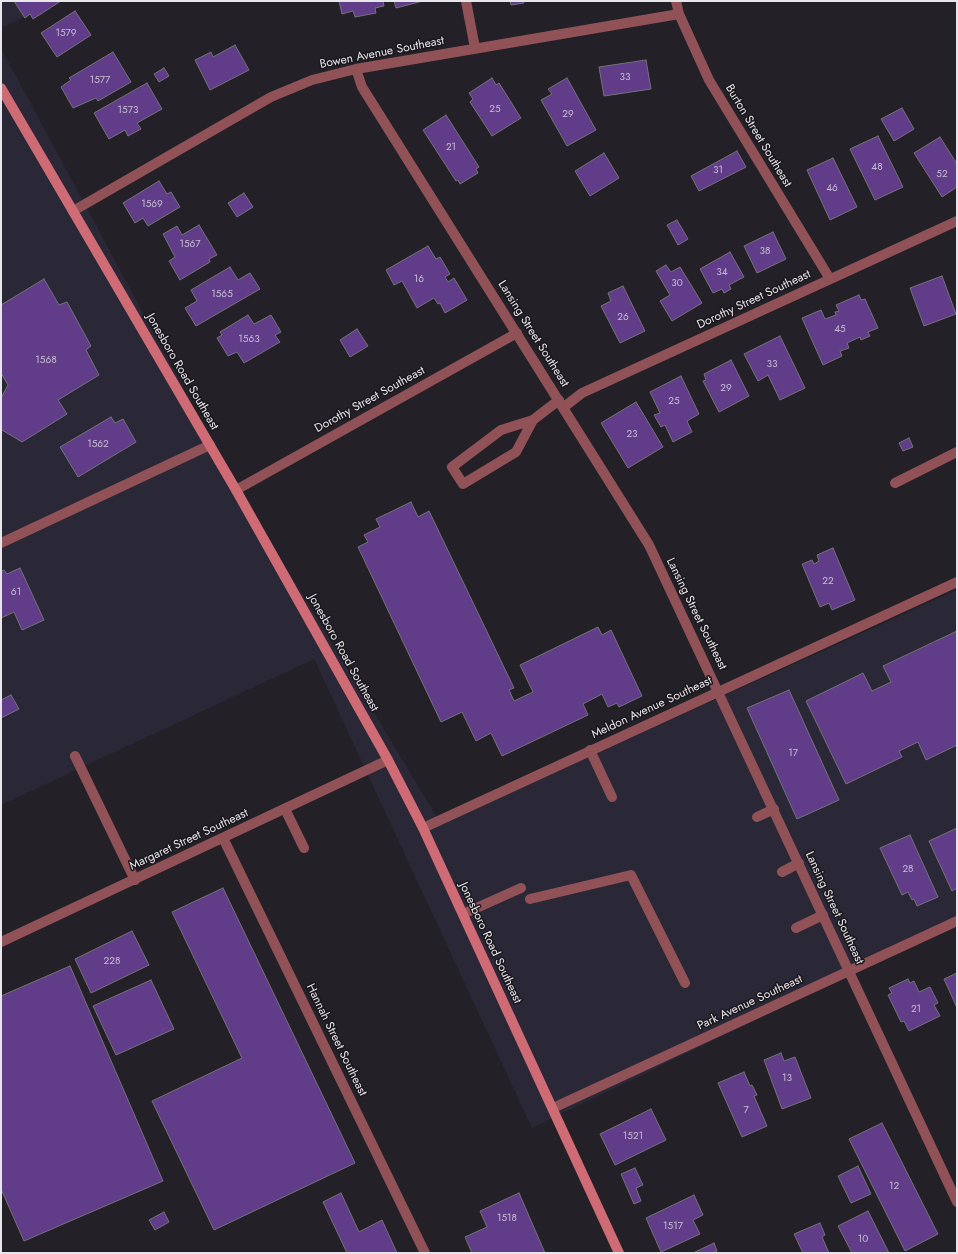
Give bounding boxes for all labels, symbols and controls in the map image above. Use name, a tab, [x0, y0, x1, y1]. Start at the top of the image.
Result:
house number: 1579	[55, 28, 77, 40]
street label: Bowen Avenue Southeast	[319, 34, 445, 72]
house number: 33	[620, 72, 630, 84]
house number: 1577	[90, 75, 110, 87]
street label: Burton Street Southeast	[722, 82, 794, 190]
house number: 25	[489, 104, 501, 116]
house number: 1573	[118, 105, 138, 117]
house number: 29	[562, 109, 574, 121]
house number: 21	[446, 142, 456, 154]
house number: 48	[871, 162, 883, 174]
house number: 31	[713, 165, 723, 177]
house number: 52	[936, 169, 948, 181]
house number: 46	[826, 183, 838, 195]
house number: 1569	[141, 199, 163, 211]
house number: 1567	[179, 239, 201, 251]
house number: 38	[760, 246, 770, 258]
street label: Dorothy Street Southeast	[695, 267, 813, 333]
house number: 34	[716, 267, 728, 279]
house number: 16	[414, 274, 424, 286]
street label: Lansing Street Southeast	[494, 278, 572, 390]
house number: 30	[671, 278, 683, 290]
house number: 1565	[211, 289, 233, 301]
street label: Jonesboro Road Southeast	[143, 311, 221, 433]
house number: 26	[617, 312, 629, 324]
house number: 45	[834, 324, 846, 336]
house number: 1563	[238, 334, 260, 346]
house number: 1568	[35, 355, 57, 367]
house number: 33	[767, 359, 777, 371]
street label: Dorothy Street Southeast	[312, 364, 428, 436]
house number: 29	[720, 383, 732, 395]
house number: 25	[668, 396, 680, 408]
house number: 23	[626, 429, 638, 441]
house number: 1562	[87, 439, 109, 451]
street label: Lansing Street Southeast	[663, 556, 729, 672]
house number: 22	[822, 576, 834, 588]
house number: 61	[11, 587, 21, 599]
street label: Jonesboro Road Southeast	[305, 592, 381, 714]
street label: Meldon Avenue Southeast	[589, 674, 715, 742]
house number: 17	[788, 748, 798, 760]
street label: Margaret Street Southeast	[127, 806, 251, 874]
street label: Lansing Street Southeast	[802, 849, 866, 967]
house number: 28	[902, 864, 914, 876]
street label: Jonesboro Road Southeast	[456, 880, 524, 1006]
house number: 228	[104, 956, 120, 968]
street label: Park Avenue Southeast	[695, 972, 805, 1034]
street label: Hannah Street Southeast	[303, 982, 369, 1098]
house number: 21	[911, 1004, 921, 1016]
house number: 13	[782, 1073, 792, 1085]
house number: 7	[743, 1105, 749, 1117]
house number: 1521	[623, 1131, 643, 1143]
house number: 12	[889, 1181, 899, 1193]
house number: 1518	[497, 1213, 517, 1225]
house number: 1517	[663, 1221, 683, 1233]
house number: 10	[858, 1234, 868, 1246]

